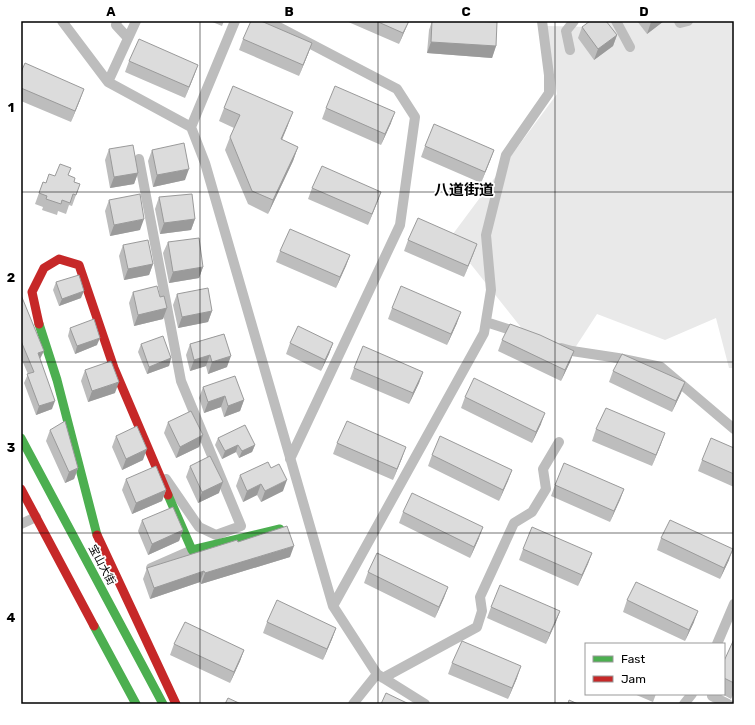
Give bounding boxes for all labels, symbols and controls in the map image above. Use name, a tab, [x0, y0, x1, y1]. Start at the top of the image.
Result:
text: A	[106, 4, 116, 19]
text: B	[284, 4, 294, 19]
text: C	[461, 4, 471, 19]
text: D	[639, 4, 649, 19]
text: 1	[8, 100, 14, 115]
district label: 八道街道	[434, 181, 494, 199]
text: 2	[7, 270, 15, 285]
text: 3	[7, 440, 16, 455]
street label: 宝山大街	[86, 543, 118, 587]
text: 4	[7, 610, 16, 625]
legend	[585, 643, 725, 695]
text: Fast	[621, 652, 645, 666]
text: Jam	[621, 672, 646, 686]

